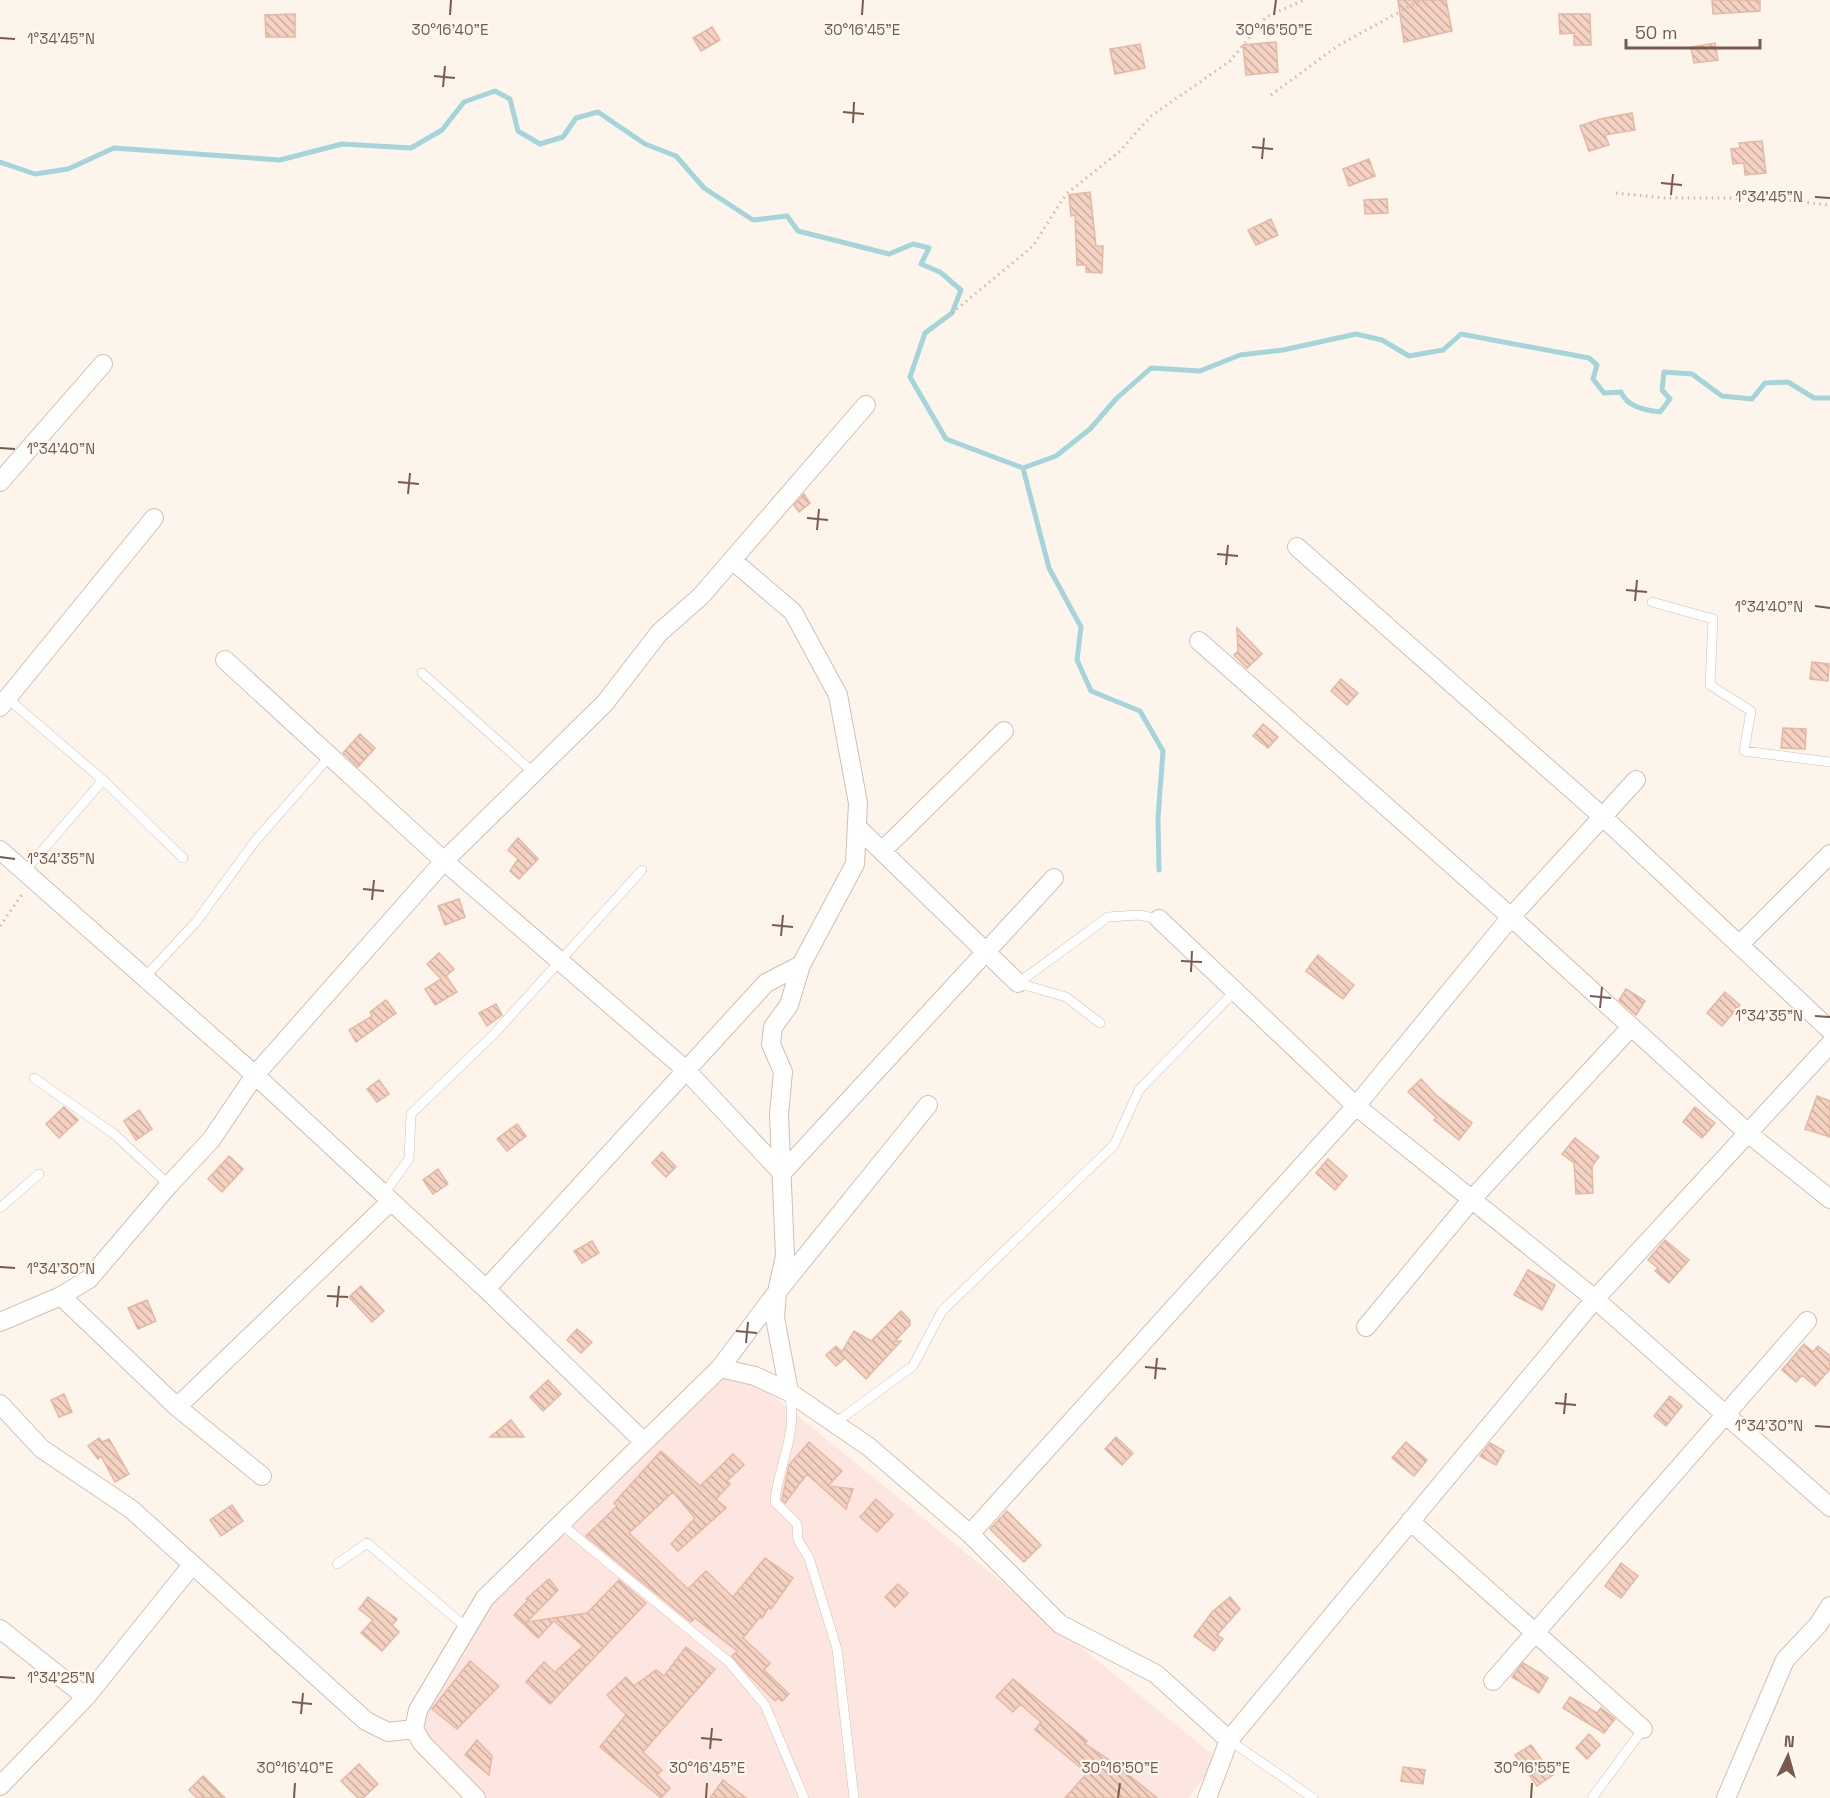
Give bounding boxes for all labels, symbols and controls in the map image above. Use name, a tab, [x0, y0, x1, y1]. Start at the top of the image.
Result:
scale bar	[1626, 12, 1760, 50]
text: 30°16'40"E	[412, 20, 488, 39]
text: 30°16'45"E	[824, 20, 900, 39]
text: 30°16'50"E	[1235, 20, 1313, 39]
text: 50 m	[1635, 21, 1677, 44]
text: 1°34'45"N	[27, 29, 95, 48]
text: 1°34'45"N	[1735, 187, 1803, 206]
text: 1°34'40"N	[27, 439, 95, 458]
text: 1°34'40"N	[1735, 597, 1803, 616]
text: 1°34'35"N	[27, 849, 95, 868]
text: 1°34'35"N	[1735, 1006, 1803, 1025]
text: 1°34'30"N	[27, 1259, 95, 1278]
text: 1°34'30"N	[1735, 1416, 1803, 1435]
text: 1°34'25"N	[27, 1668, 95, 1687]
north arrow	[1758, 1726, 1818, 1786]
text: N	[1783, 1731, 1796, 1752]
text: 30°16'40"E	[257, 1758, 333, 1777]
text: 30°16'45"E	[669, 1758, 745, 1777]
text: 30°16'50"E	[1081, 1758, 1159, 1777]
text: 30°16'55"E	[1494, 1758, 1570, 1777]

